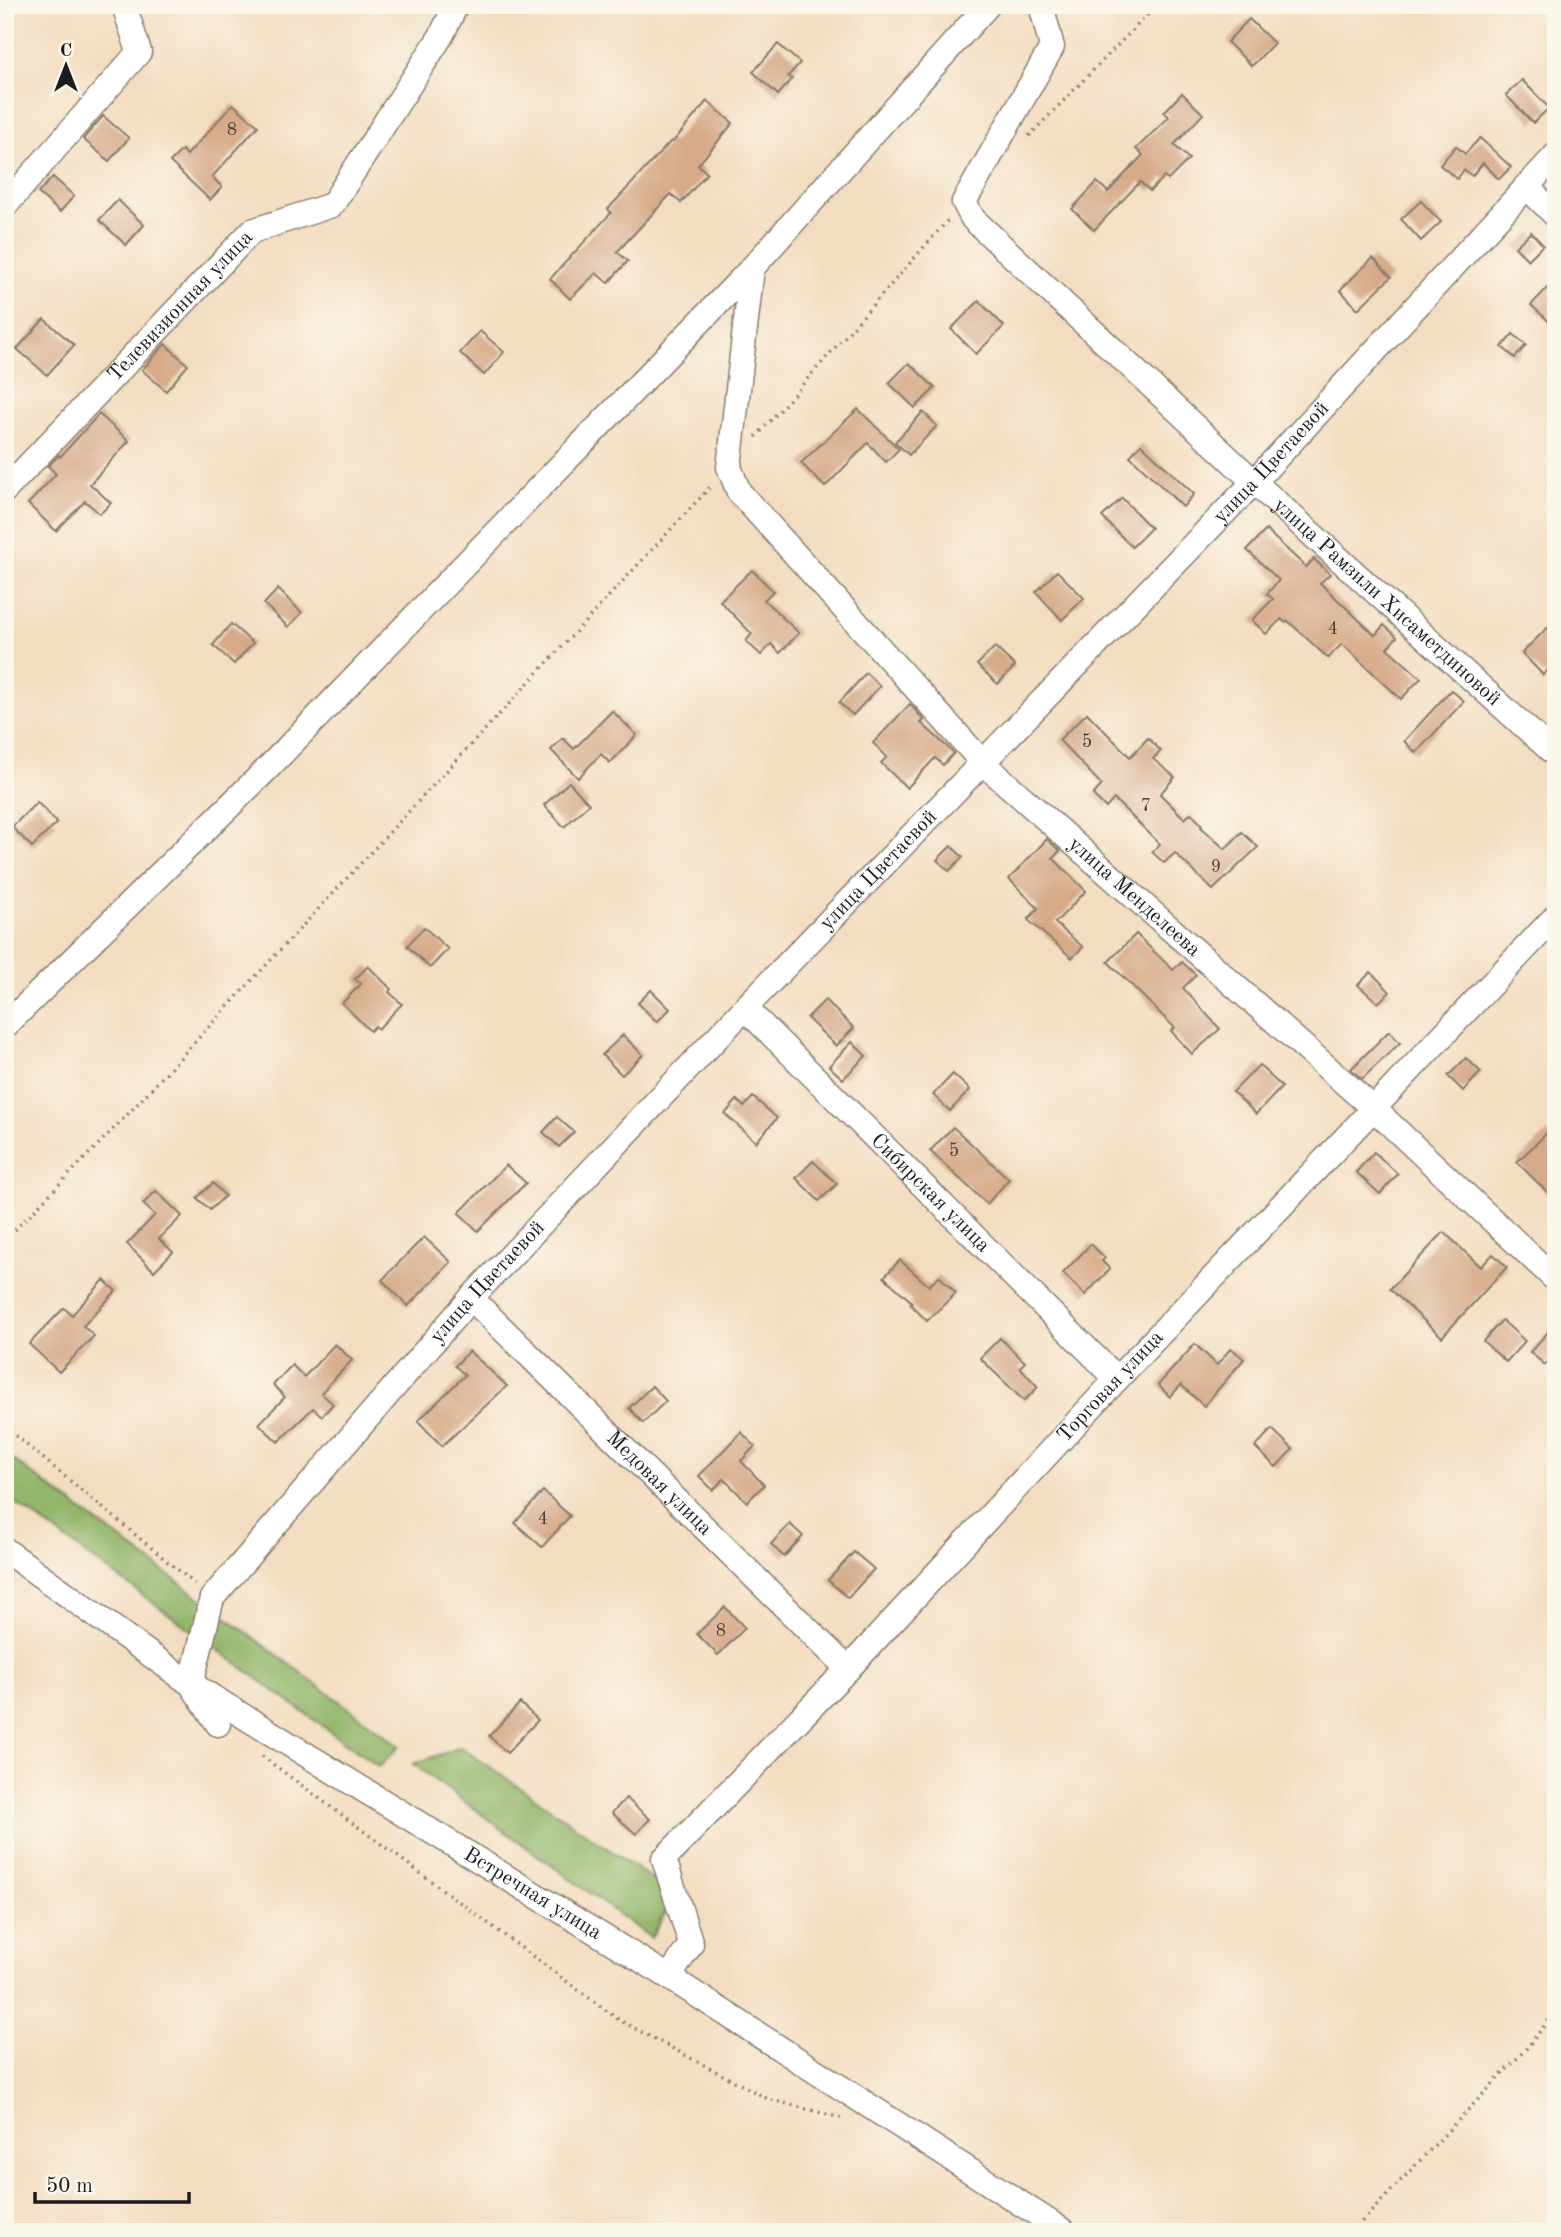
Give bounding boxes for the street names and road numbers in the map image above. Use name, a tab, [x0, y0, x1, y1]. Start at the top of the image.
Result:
street label: Телевизионная улица	[104, 227, 257, 386]
street label: улица Цветаевой	[1210, 398, 1333, 527]
street label: улица Рамзили Хисаметдиновой	[1269, 494, 1505, 710]
street label: улица Цветаевой	[816, 806, 941, 934]
street label: улица Менделеева	[1064, 833, 1205, 961]
street label: Сибирская улица	[867, 1130, 994, 1256]
street label: улица Цветаевой	[426, 1217, 549, 1347]
street label: Торговая улица	[1053, 1327, 1168, 1446]
street label: Медовая улица	[602, 1427, 716, 1539]
street label: Встречная улица	[460, 1843, 605, 1943]

